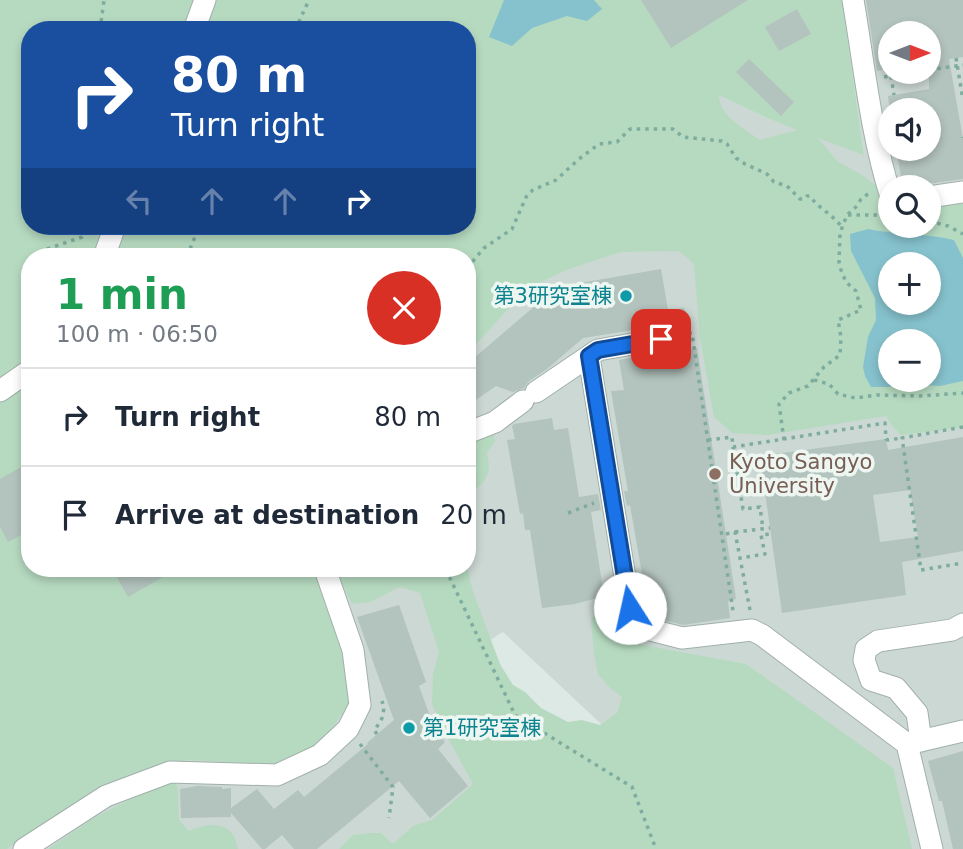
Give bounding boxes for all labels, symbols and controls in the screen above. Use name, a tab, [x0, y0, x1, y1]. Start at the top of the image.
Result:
north arrow	[878, 21, 942, 84]
map controls	[878, 21, 941, 392]
text: 80 m	[171, 47, 307, 104]
icon: right	[56, 49, 147, 140]
button: sound	[878, 98, 941, 161]
text: Turn right	[171, 106, 324, 144]
button: search	[878, 175, 941, 238]
icon: left	[120, 182, 158, 220]
icon: ahead	[193, 182, 231, 220]
icon: ahead	[266, 182, 304, 220]
icon: right	[339, 182, 377, 220]
button: +	[878, 252, 941, 315]
text: 1 min	[56, 270, 188, 319]
button: close	[367, 271, 441, 345]
place label: 第3研究室棟	[494, 284, 612, 308]
marker: 第3研究室棟	[618, 288, 634, 304]
pin	[631, 309, 691, 369]
icon: arrive	[642, 320, 680, 358]
text: 100 m · 06:50	[56, 321, 218, 347]
button: −	[878, 329, 941, 392]
icon: right	[56, 398, 94, 436]
text: Turn right	[115, 402, 260, 432]
text: 80 m	[374, 402, 441, 432]
place label: Kyoto Sangyo University	[729, 450, 872, 498]
marker: Kyoto Sangyo University	[707, 466, 723, 482]
icon: arrive	[56, 496, 94, 534]
text: Arrive at destination	[115, 500, 419, 530]
text: 20 m	[440, 500, 507, 530]
position arrow	[593, 571, 667, 645]
place label: 第1研究室棟	[423, 716, 541, 740]
marker: 第1研究室棟	[401, 720, 417, 736]

